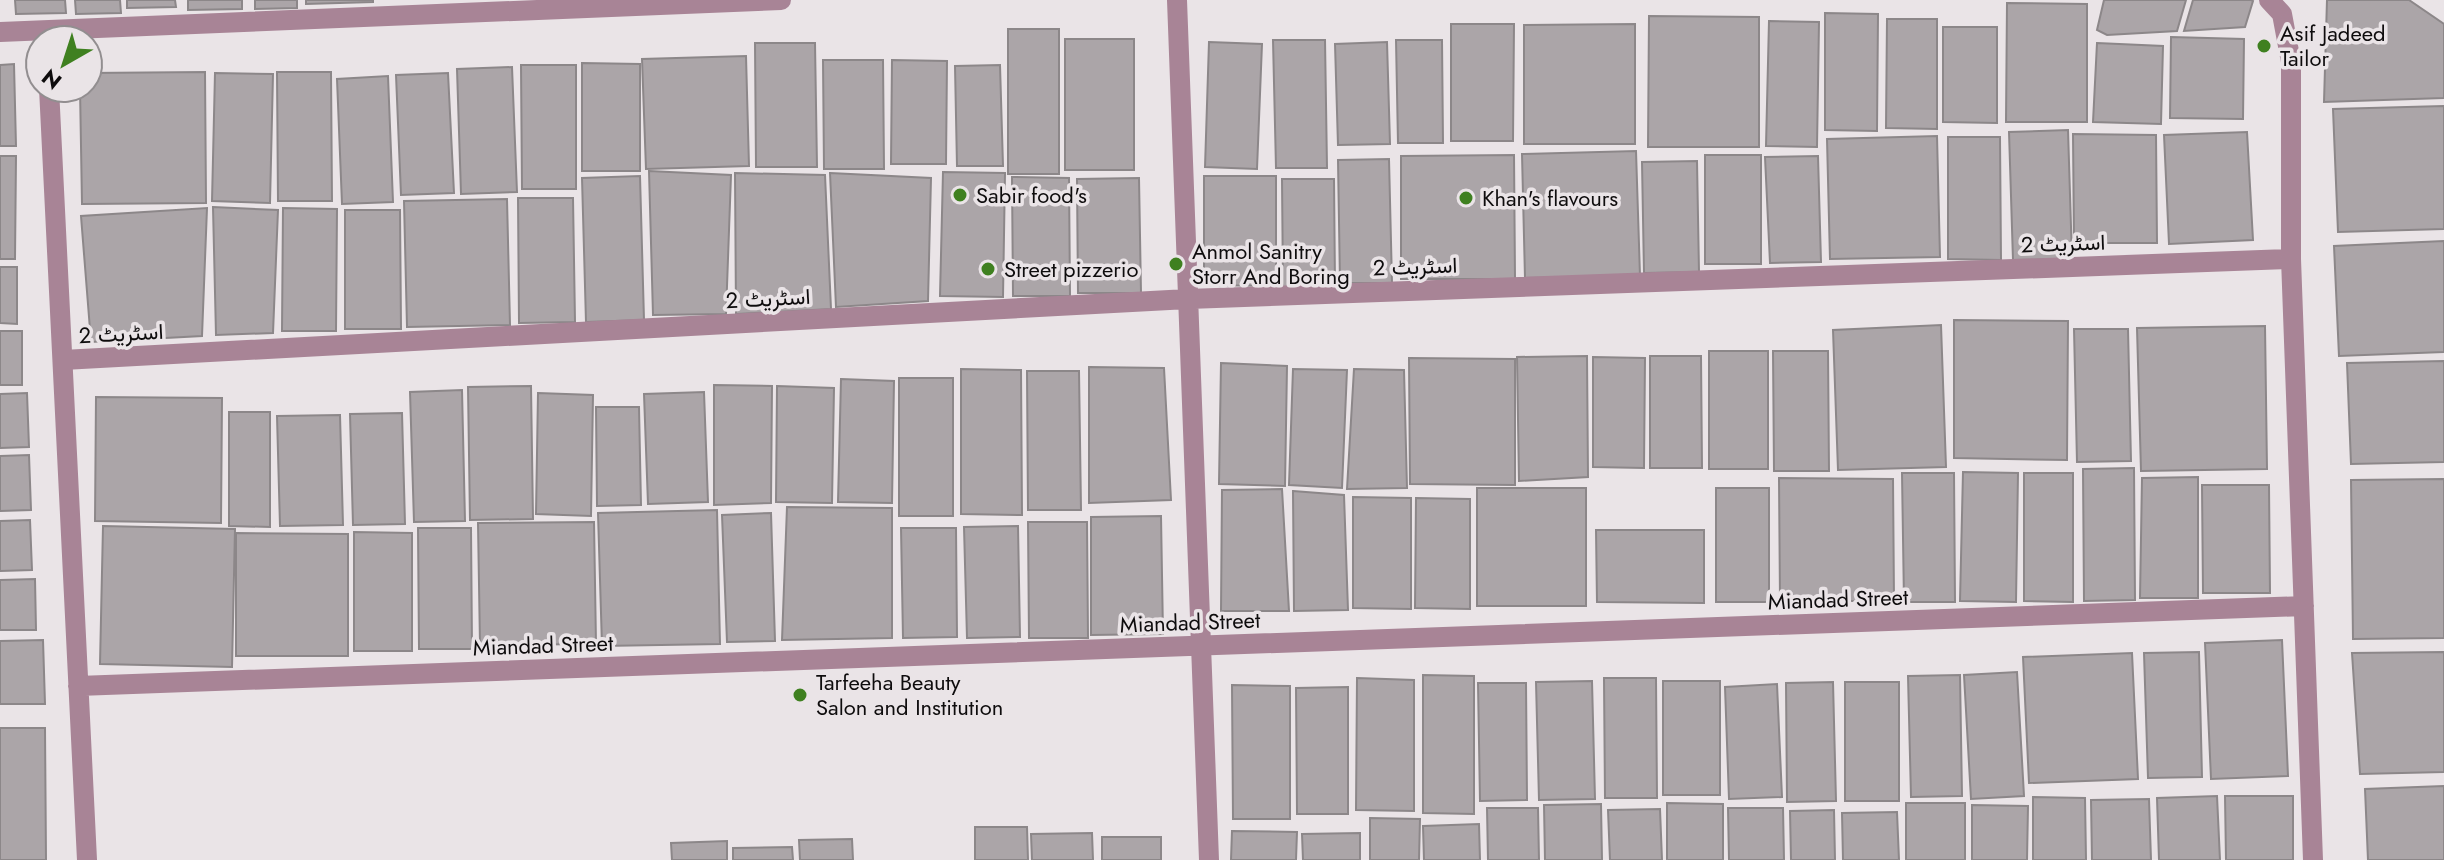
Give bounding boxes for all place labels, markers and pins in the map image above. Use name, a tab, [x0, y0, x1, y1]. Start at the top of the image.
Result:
place label: Asif Jadeed Tailor	[2280, 17, 2386, 74]
marker: Asif Jadeed Tailor	[2255, 37, 2273, 55]
place label: Sabir food's	[976, 179, 1087, 211]
place label: Khan's flavours	[1482, 182, 1618, 214]
marker: Sabir food's	[951, 186, 969, 204]
marker: Khan's flavours	[1457, 189, 1475, 207]
place label: Anmol Sanitry Storr And Boring	[1192, 235, 1350, 292]
place label: Street pizzerio	[1004, 253, 1139, 285]
marker: Anmol Sanitry Storr And Boring	[1167, 255, 1185, 273]
marker: Street pizzerio	[979, 260, 997, 278]
place label: Tarfeeha Beauty Salon and Institution	[816, 666, 1003, 723]
marker: Tarfeeha Beauty Salon and Institution	[791, 686, 809, 704]

